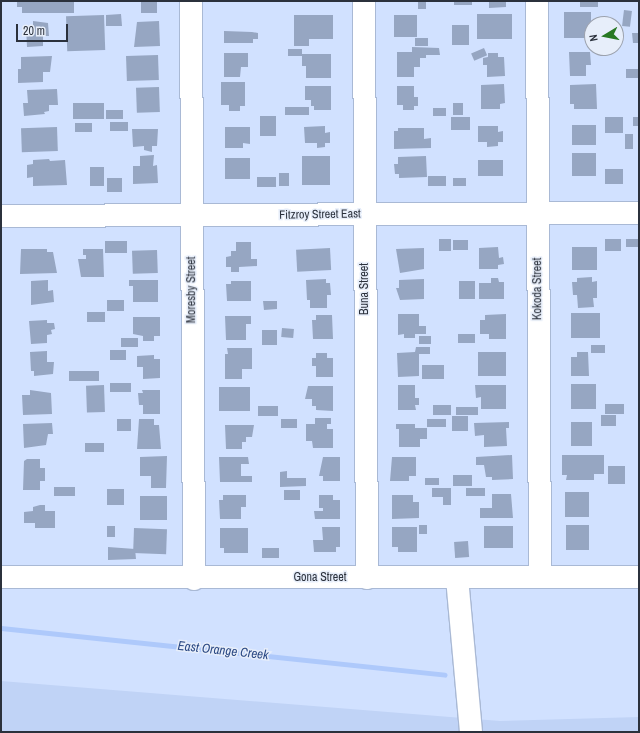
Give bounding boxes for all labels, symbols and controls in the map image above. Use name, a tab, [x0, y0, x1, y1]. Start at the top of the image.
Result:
scale bar	[18, 16, 70, 42]
north arrow	[584, 16, 624, 56]
text: 20 m	[23, 23, 45, 39]
text: N	[586, 33, 601, 42]
street label: Fitzroy Street East	[279, 207, 361, 223]
street label: Moresby Street	[185, 257, 199, 323]
street label: Kokoda Street	[531, 258, 545, 320]
street label: Buna Street	[358, 263, 372, 315]
street label: Gona Street	[293, 571, 347, 585]
water label: East Orange Creek	[177, 638, 269, 664]

